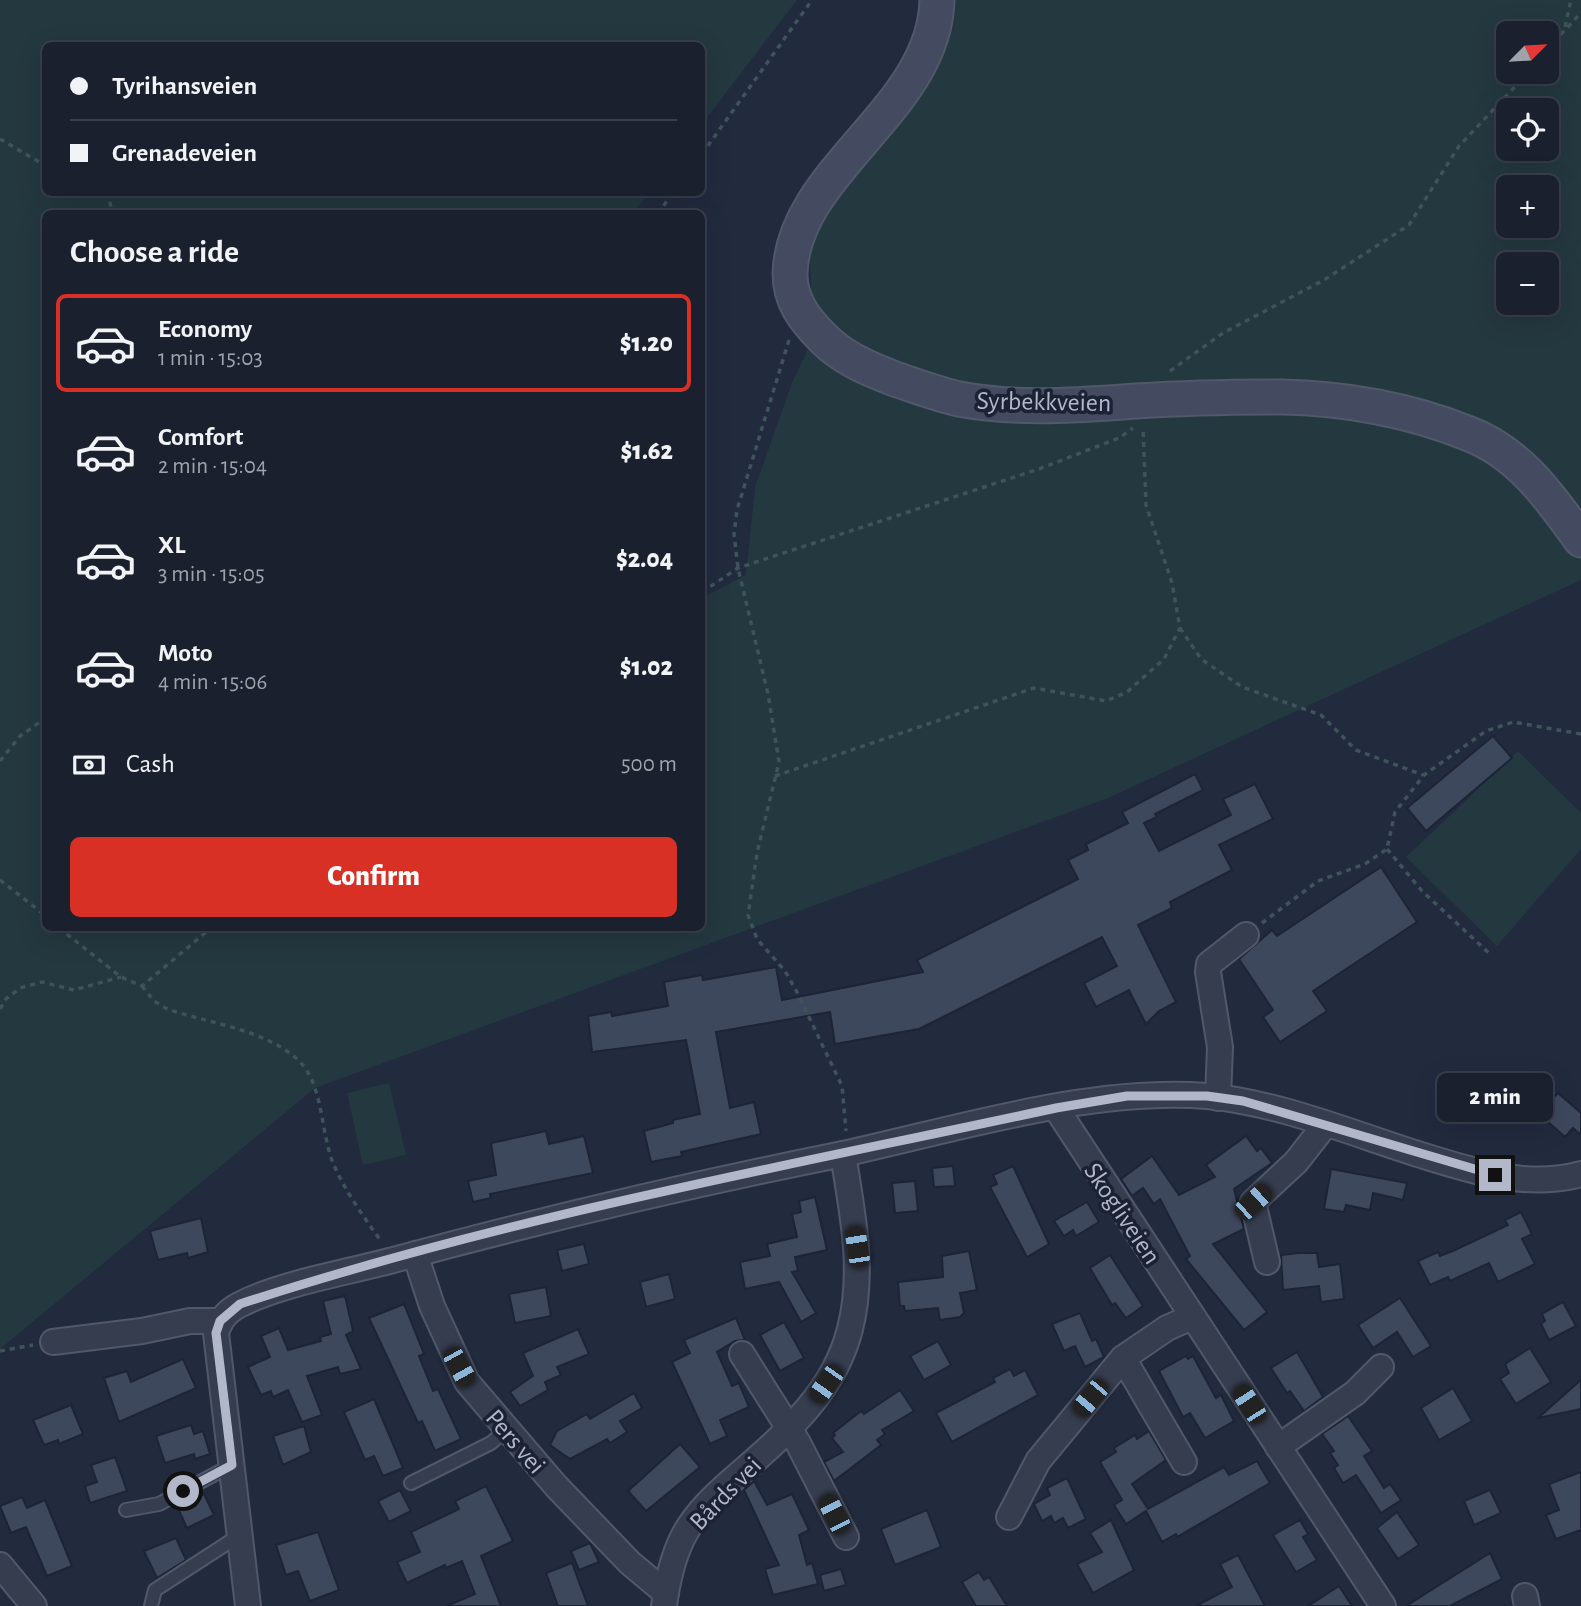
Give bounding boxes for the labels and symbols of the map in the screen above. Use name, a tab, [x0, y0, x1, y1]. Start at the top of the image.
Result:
north arrow	[1496, 21, 1559, 84]
street label: Syrbekkveien	[976, 388, 1112, 416]
callout: 2 min	[1437, 1074, 1553, 1122]
street label: Skogliveien	[1079, 1158, 1165, 1269]
route end	[1479, 1159, 1511, 1191]
car	[1231, 1180, 1276, 1224]
car	[844, 1225, 871, 1269]
car	[440, 1344, 479, 1390]
car	[806, 1361, 847, 1407]
car	[1069, 1375, 1112, 1421]
car	[1229, 1381, 1270, 1427]
street label: Pers vei	[481, 1405, 550, 1479]
street label: Bårds vei	[685, 1452, 766, 1535]
route start	[167, 1475, 199, 1507]
car	[816, 1491, 853, 1537]

